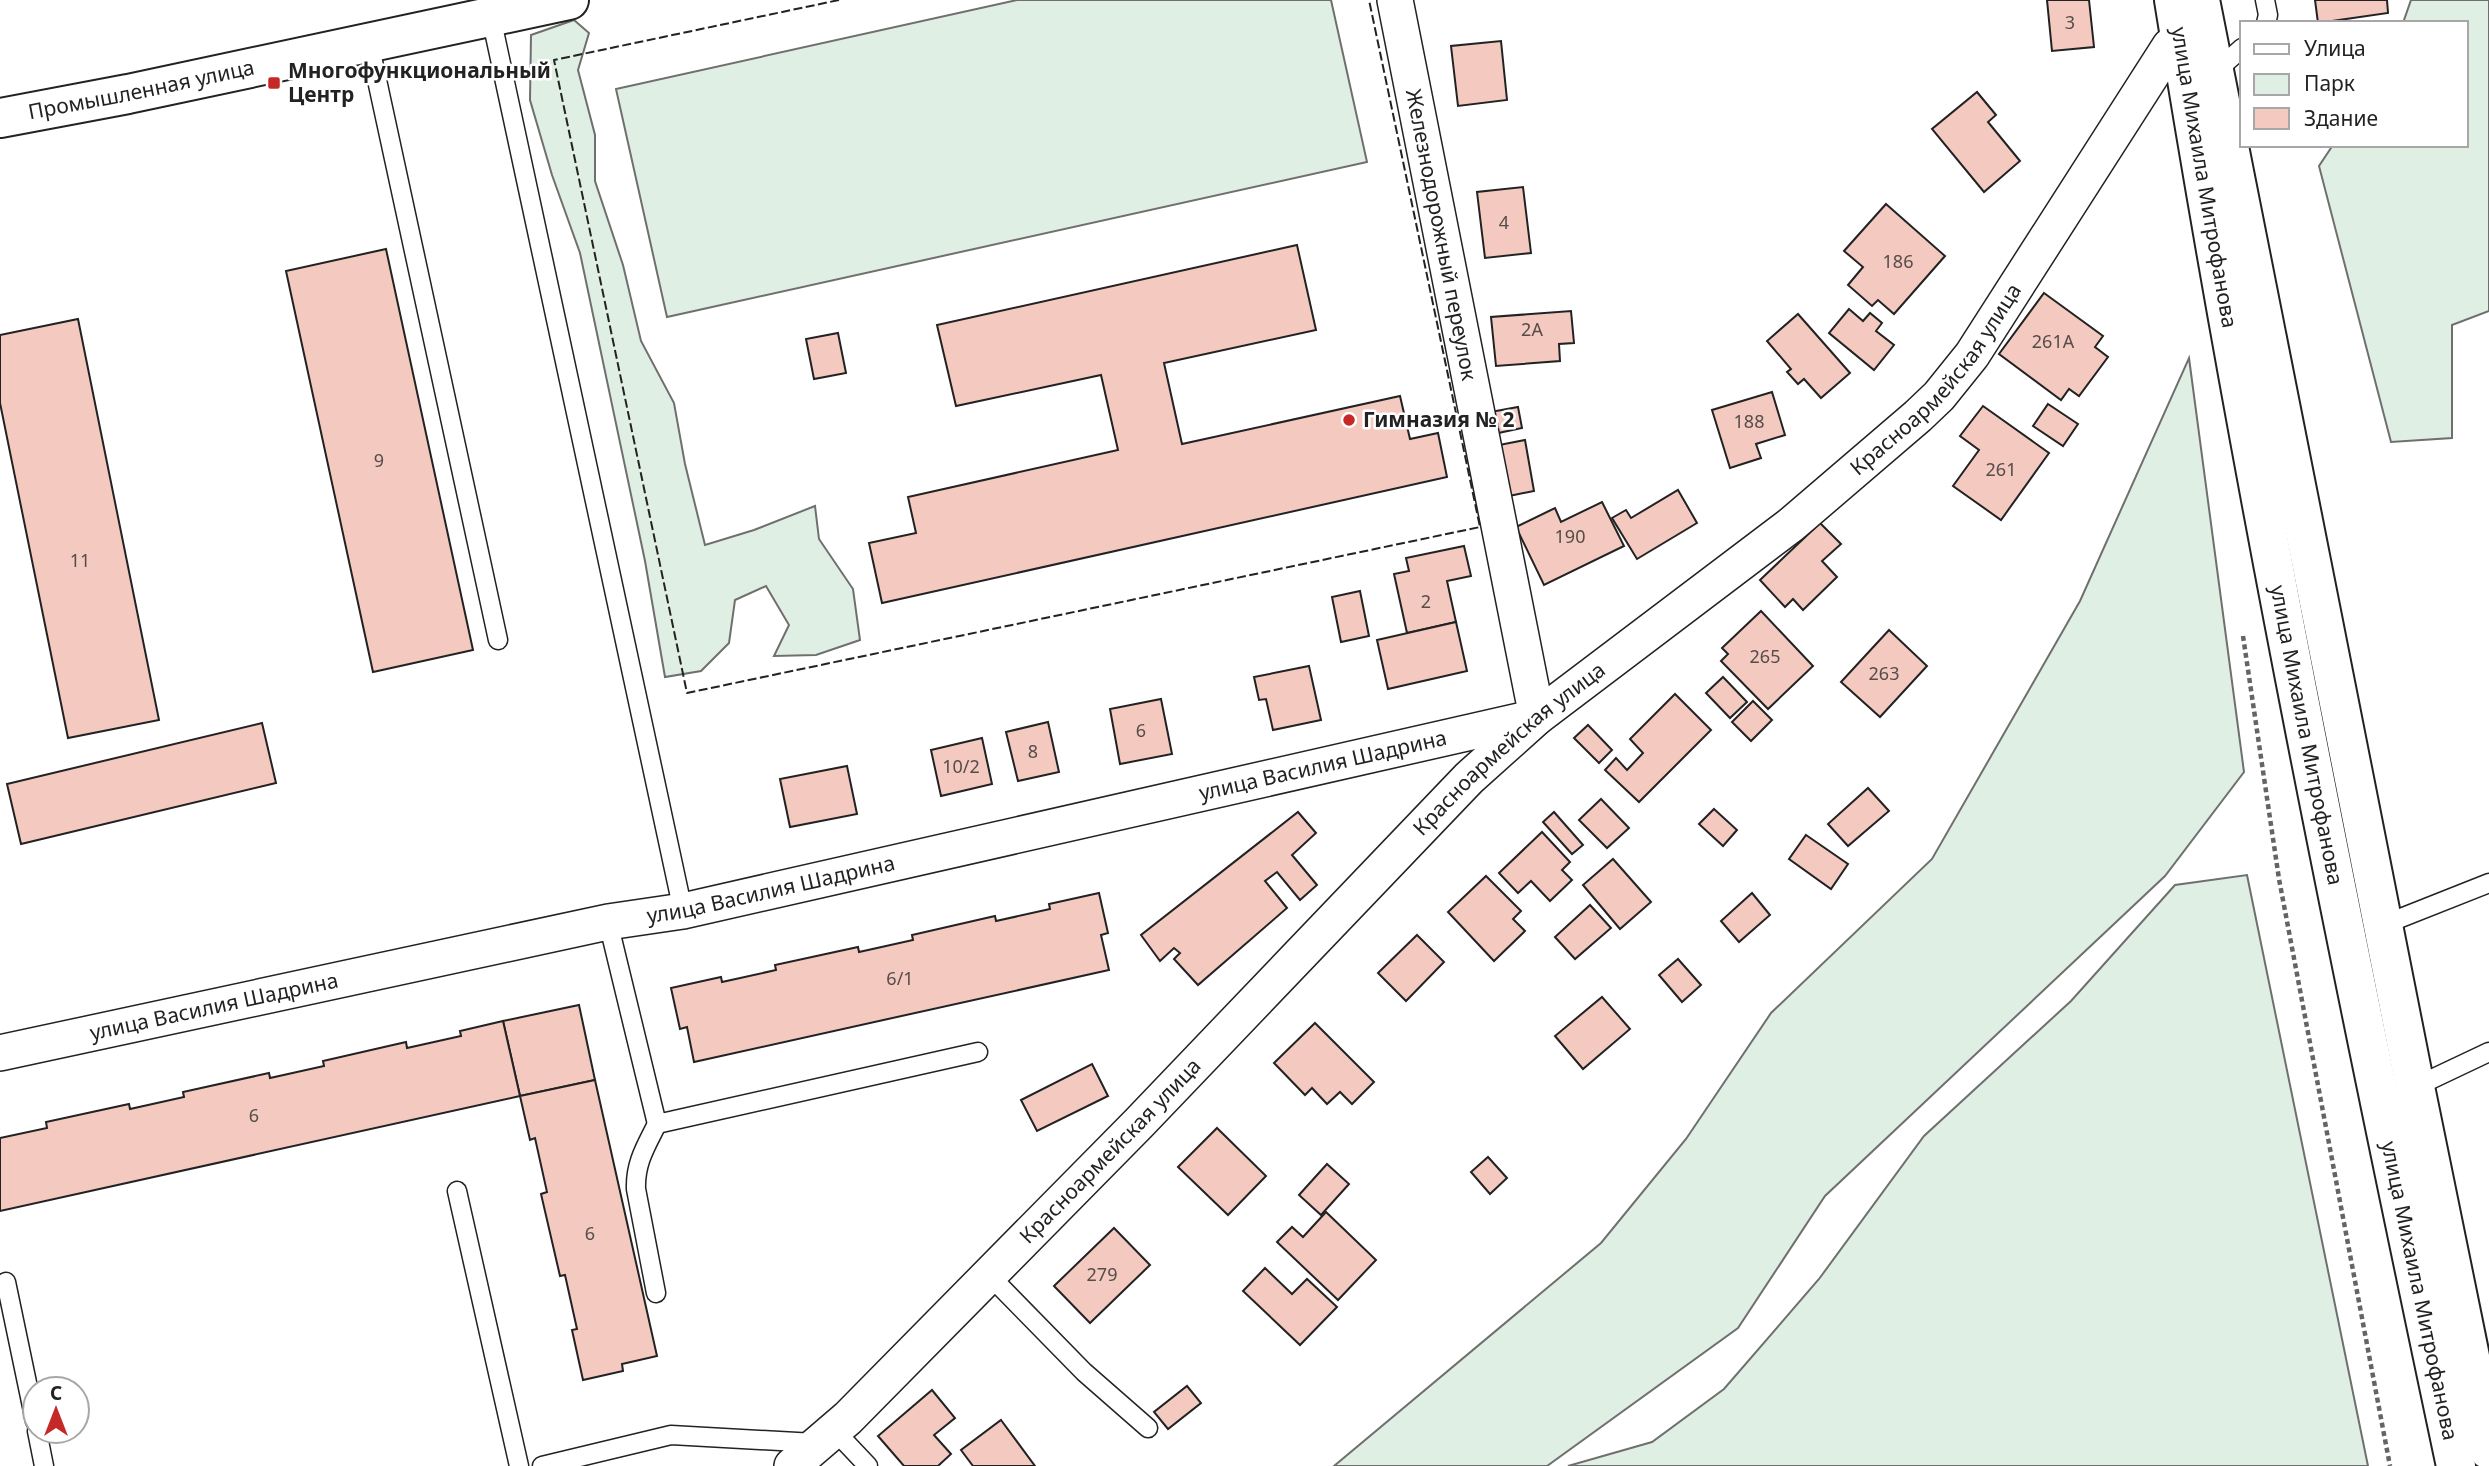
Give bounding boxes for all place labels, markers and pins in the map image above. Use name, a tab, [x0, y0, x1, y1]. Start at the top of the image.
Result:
place label: Многофункциональный Центр	[288, 56, 551, 108]
marker: Многофункциональный Центр	[266, 75, 282, 91]
place label: Гимназия № 2	[1363, 405, 1514, 433]
marker: Гимназия № 2	[1341, 412, 1357, 428]

